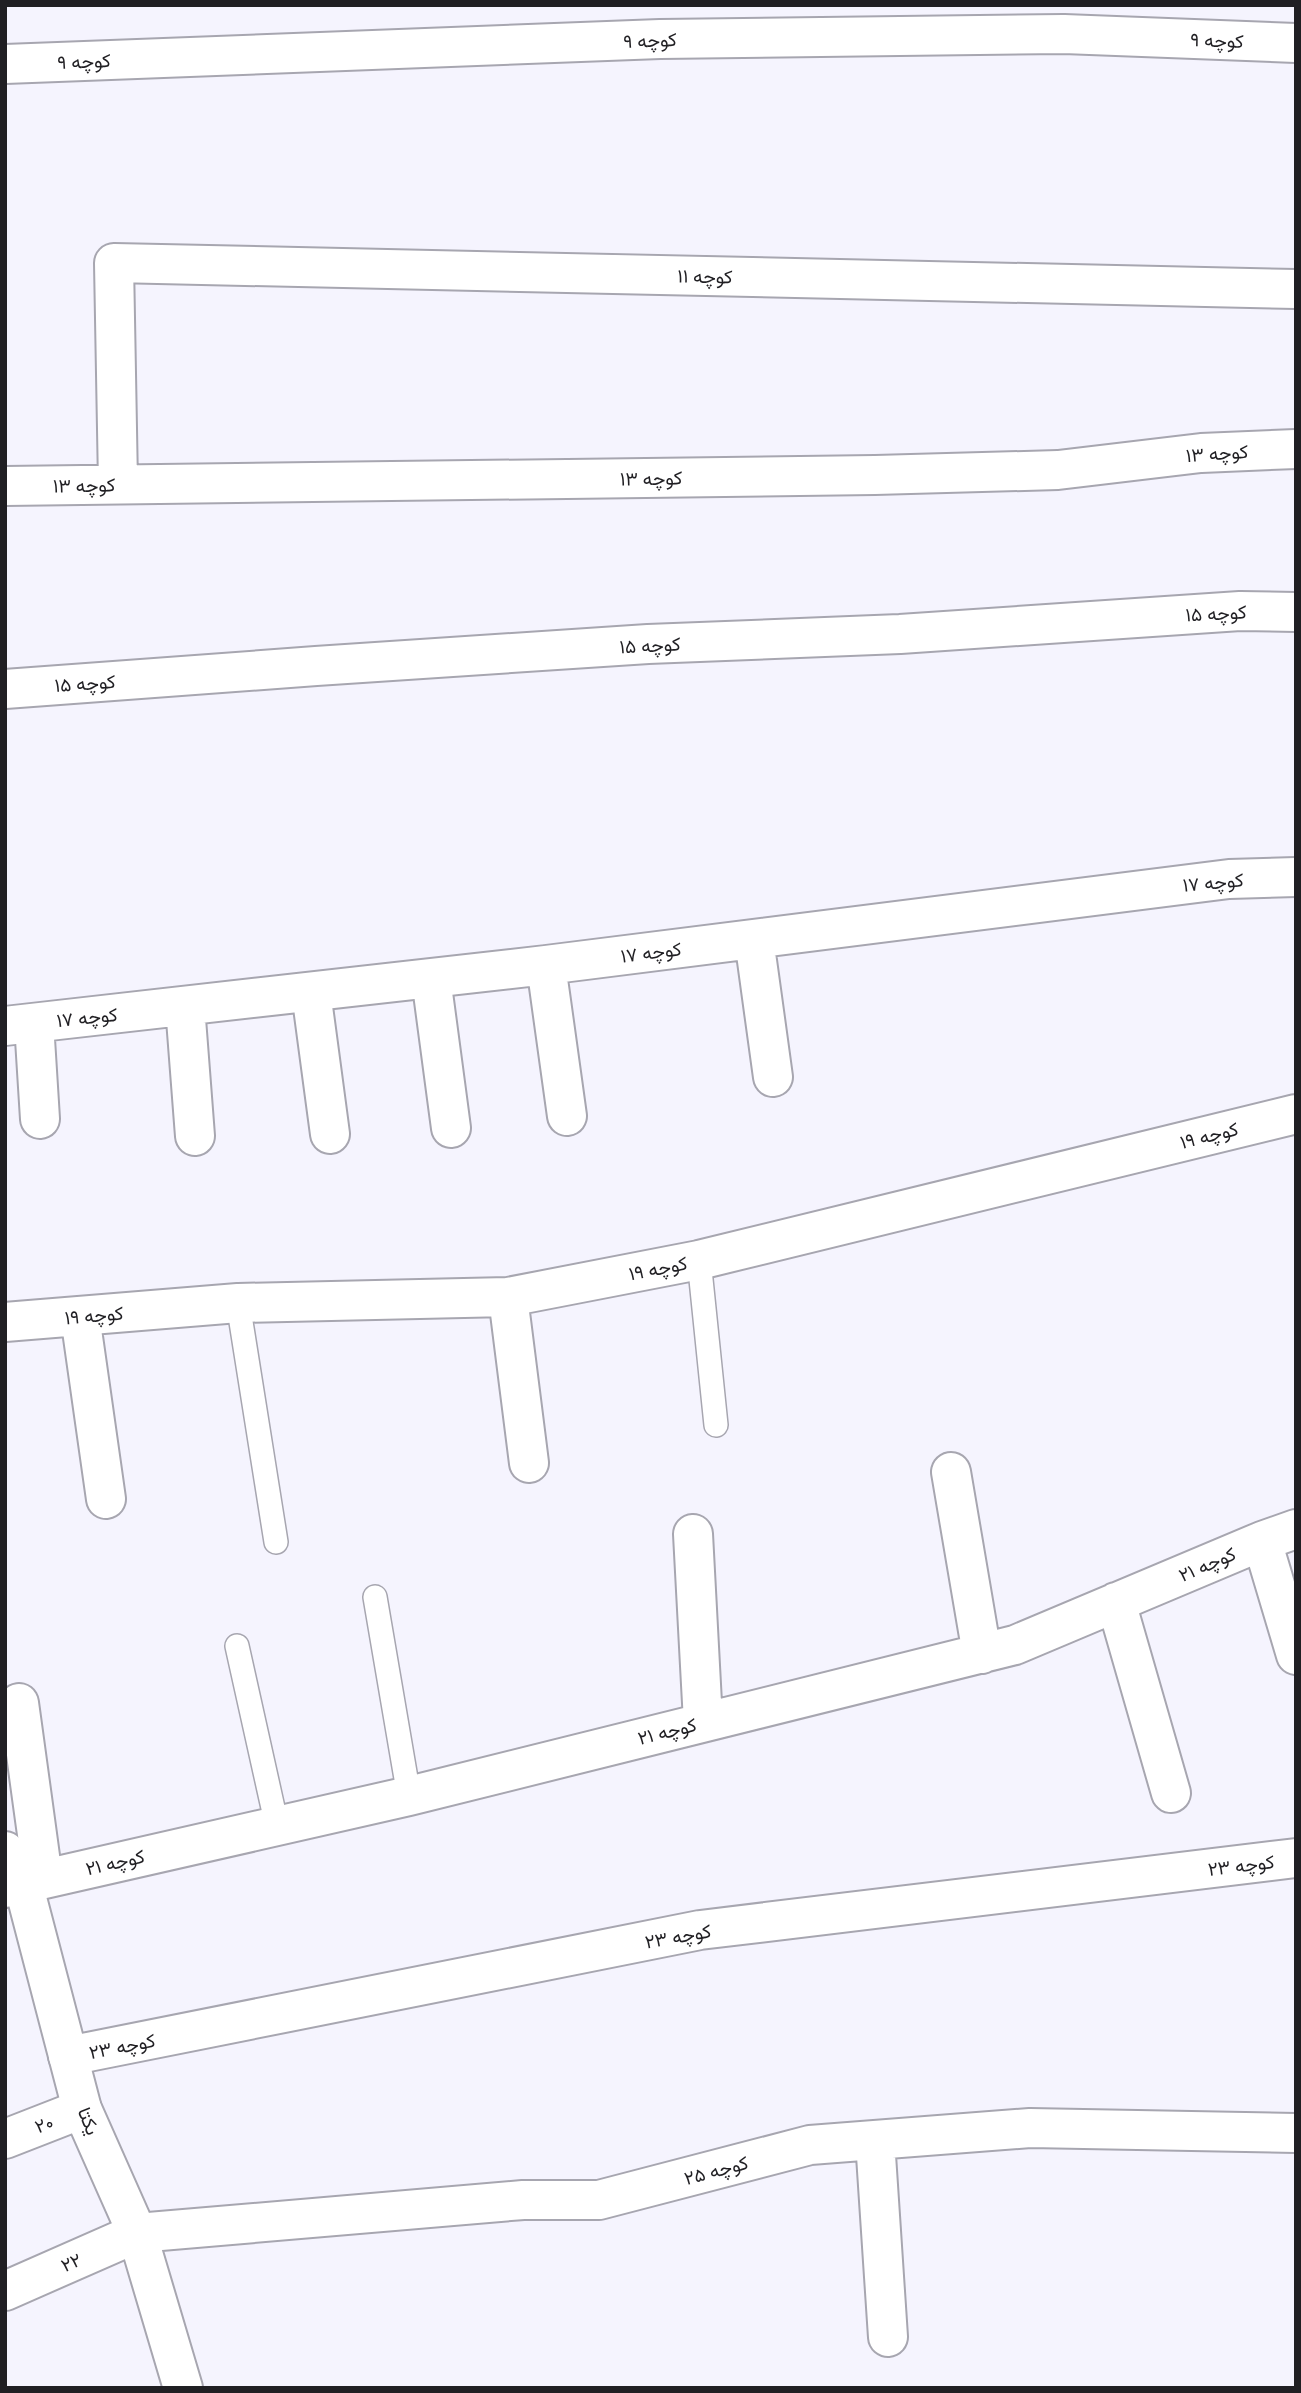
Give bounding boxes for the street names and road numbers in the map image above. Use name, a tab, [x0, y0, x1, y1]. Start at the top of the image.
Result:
street label: کوچه ۹	[623, 26, 677, 55]
street label: کوچه ۹	[1190, 26, 1244, 55]
street label: کوچه ۹	[57, 47, 111, 76]
street label: کوچه ۱۱	[677, 263, 733, 290]
street label: کوچه ۱۳	[1185, 438, 1249, 469]
street label: کوچه ۱۳	[620, 464, 682, 493]
street label: کوچه ۱۳	[53, 471, 115, 500]
street label: کوچه ۱۵	[1185, 598, 1247, 629]
street label: کوچه ۱۵	[619, 630, 681, 661]
street label: کوچه ۱۵	[54, 668, 116, 699]
street label: کوچه ۱۷	[1181, 866, 1245, 899]
street label: کوچه ۱۷	[619, 935, 683, 970]
street label: کوچه ۱۷	[55, 1001, 119, 1034]
street label: کوچه ۱۹	[1177, 1115, 1241, 1156]
street label: کوچه ۱۹	[627, 1250, 690, 1287]
street label: کوچه ۱۹	[63, 1299, 125, 1332]
street label: کوچه ۲۱	[1174, 1540, 1240, 1589]
street label: کوچه ۲۱	[635, 1711, 699, 1752]
street label: کوچه ۲۱	[83, 1843, 147, 1882]
street label: کوچه ۲۳	[1206, 1848, 1276, 1883]
street label: کوچه ۲۳	[643, 1917, 713, 1956]
street label: کوچه ۲۳	[87, 2027, 157, 2066]
street label: یکتا	[72, 2103, 106, 2139]
street label: ۲۰	[31, 2109, 57, 2139]
street label: کوچه ۲۵	[681, 2149, 751, 2192]
street label: ۲۲	[57, 2246, 85, 2278]

